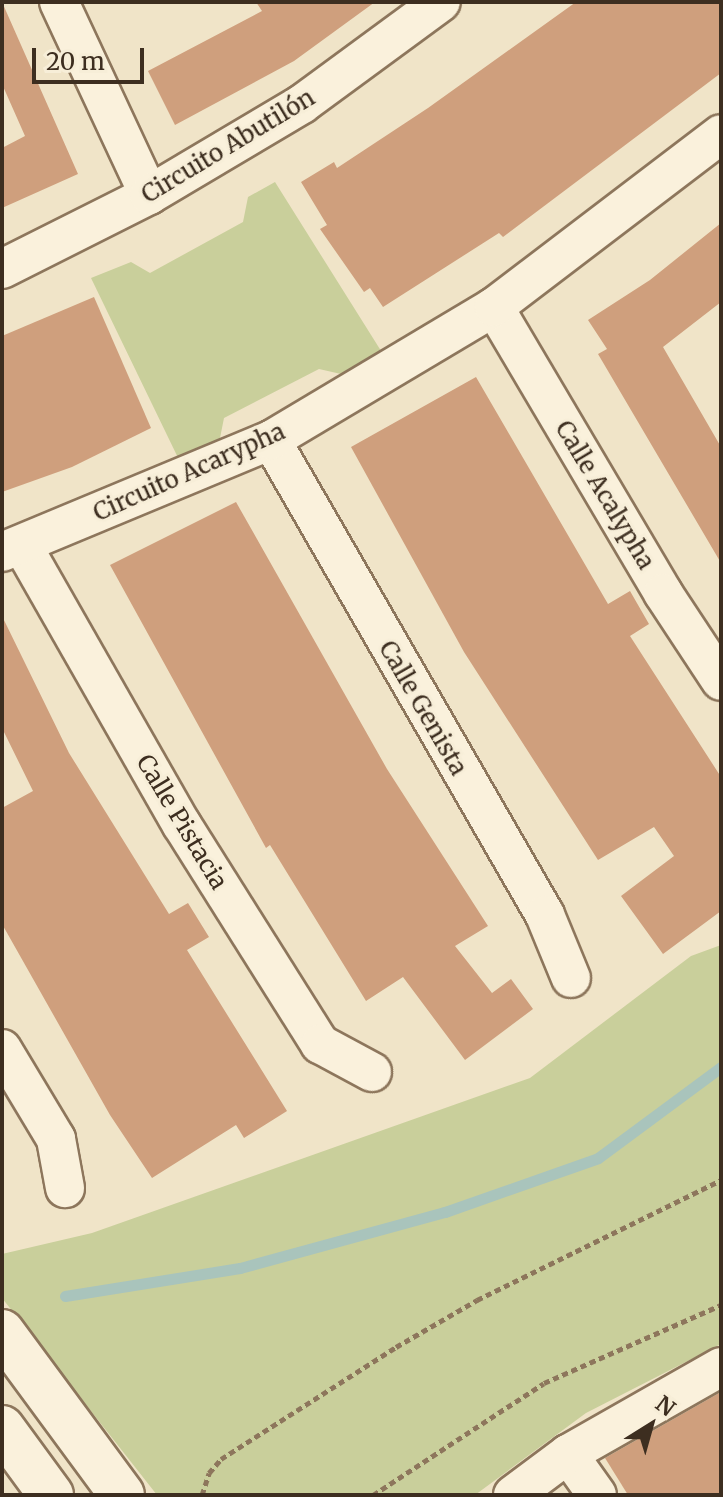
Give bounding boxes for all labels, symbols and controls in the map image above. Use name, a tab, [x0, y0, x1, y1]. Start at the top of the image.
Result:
scale bar	[36, 32, 148, 82]
text: 20 m	[46, 46, 105, 77]
street label: Circuito Abutilón	[136, 83, 320, 209]
street label: Calle Acalypha	[549, 416, 661, 574]
street label: Circuito Acarypha	[89, 417, 289, 527]
street label: Calle Genista	[373, 636, 473, 780]
street label: Calle Pistacia	[131, 749, 233, 895]
north arrow	[611, 1385, 691, 1465]
text: N	[650, 1389, 681, 1422]

